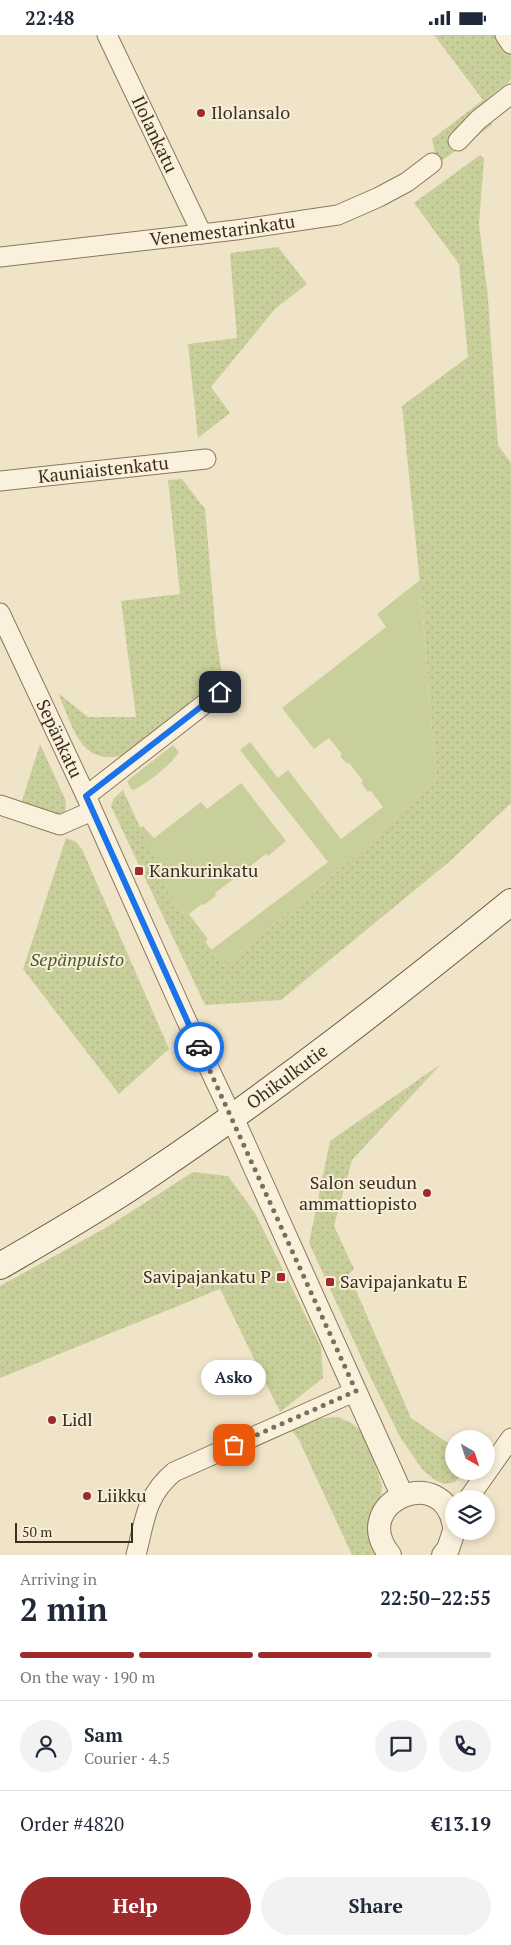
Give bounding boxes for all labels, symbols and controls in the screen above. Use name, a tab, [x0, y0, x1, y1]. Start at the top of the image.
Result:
text: 22:48	[25, 5, 74, 30]
street label: Ilolankatu	[127, 91, 184, 176]
place label: Ilolansalo	[211, 100, 290, 124]
marker: Ilolansalo	[195, 107, 207, 119]
street label: Venemestarinkatu	[148, 208, 297, 251]
street label: Kauniaistenkatu	[37, 450, 170, 488]
pin	[199, 671, 241, 713]
icon: home	[206, 678, 234, 706]
street label: Sepänkatu	[31, 695, 89, 782]
place label: Kankurinkatu	[149, 858, 258, 882]
marker: Kankurinkatu	[133, 865, 145, 877]
park label: Sepänpuisto	[30, 947, 124, 971]
courier	[174, 1022, 224, 1072]
icon: car	[185, 1033, 213, 1061]
street label: Ohikulkutie	[241, 1038, 332, 1114]
place label: Salon seudun ammattiopisto	[299, 1170, 417, 1215]
marker: Salon seudun ammattiopisto	[421, 1187, 433, 1199]
place label: Savipajankatu P	[143, 1264, 271, 1288]
place label: Savipajankatu E	[340, 1269, 468, 1293]
marker: Savipajankatu P	[275, 1271, 287, 1283]
marker: Savipajankatu E	[324, 1276, 336, 1288]
callout: Asko	[202, 1360, 266, 1395]
text: Asko	[215, 1366, 252, 1388]
place label: Lidl	[62, 1407, 93, 1431]
marker: Lidl	[46, 1414, 58, 1426]
pin	[213, 1424, 255, 1466]
north arrow	[445, 1430, 495, 1480]
map controls	[445, 1430, 495, 1540]
icon: bag	[220, 1431, 248, 1459]
place label: Liikku	[97, 1483, 147, 1507]
marker: Liikku	[81, 1490, 93, 1502]
button: layers	[445, 1490, 495, 1540]
scale bar	[15, 1520, 132, 1543]
text: 50 m	[22, 1522, 52, 1541]
text: Arriving in	[20, 1568, 97, 1590]
text: 22:50–22:55	[380, 1585, 491, 1610]
text: 2 min	[20, 1588, 108, 1630]
text: On the way · 190 m	[20, 1666, 155, 1688]
button: person	[20, 1720, 72, 1772]
button: chat	[375, 1720, 427, 1772]
button: phone	[439, 1720, 491, 1772]
text: Sam	[84, 1722, 123, 1747]
text: Courier · 4.5	[84, 1747, 170, 1769]
text: Order #4820	[20, 1811, 124, 1836]
text: €13.19	[432, 1811, 491, 1836]
button: Help	[20, 1877, 251, 1935]
button: Share	[261, 1877, 491, 1935]

